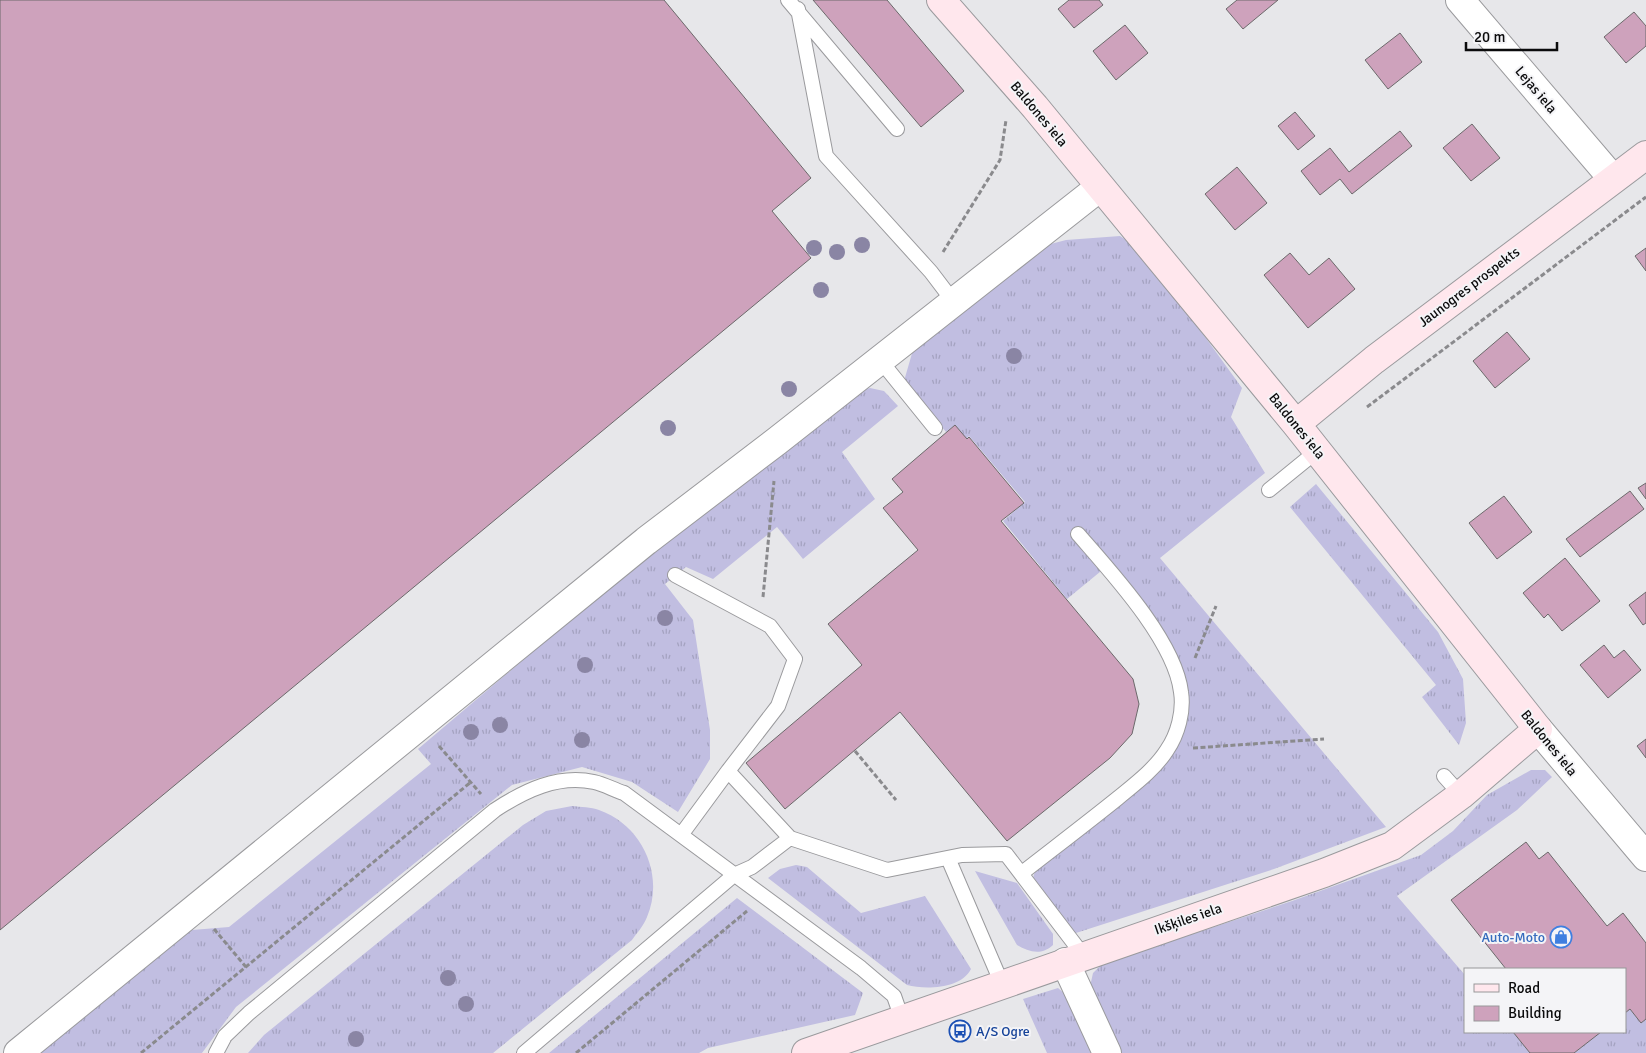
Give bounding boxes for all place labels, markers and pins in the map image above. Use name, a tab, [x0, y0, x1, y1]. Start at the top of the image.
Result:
shop icon: Auto-Moto	[1549, 925, 1573, 949]
place label: Auto-Moto	[1481, 929, 1545, 946]
bus stop icon: A/S Ogre	[948, 1019, 972, 1043]
place label: A/S Ogre	[976, 1023, 1030, 1040]

